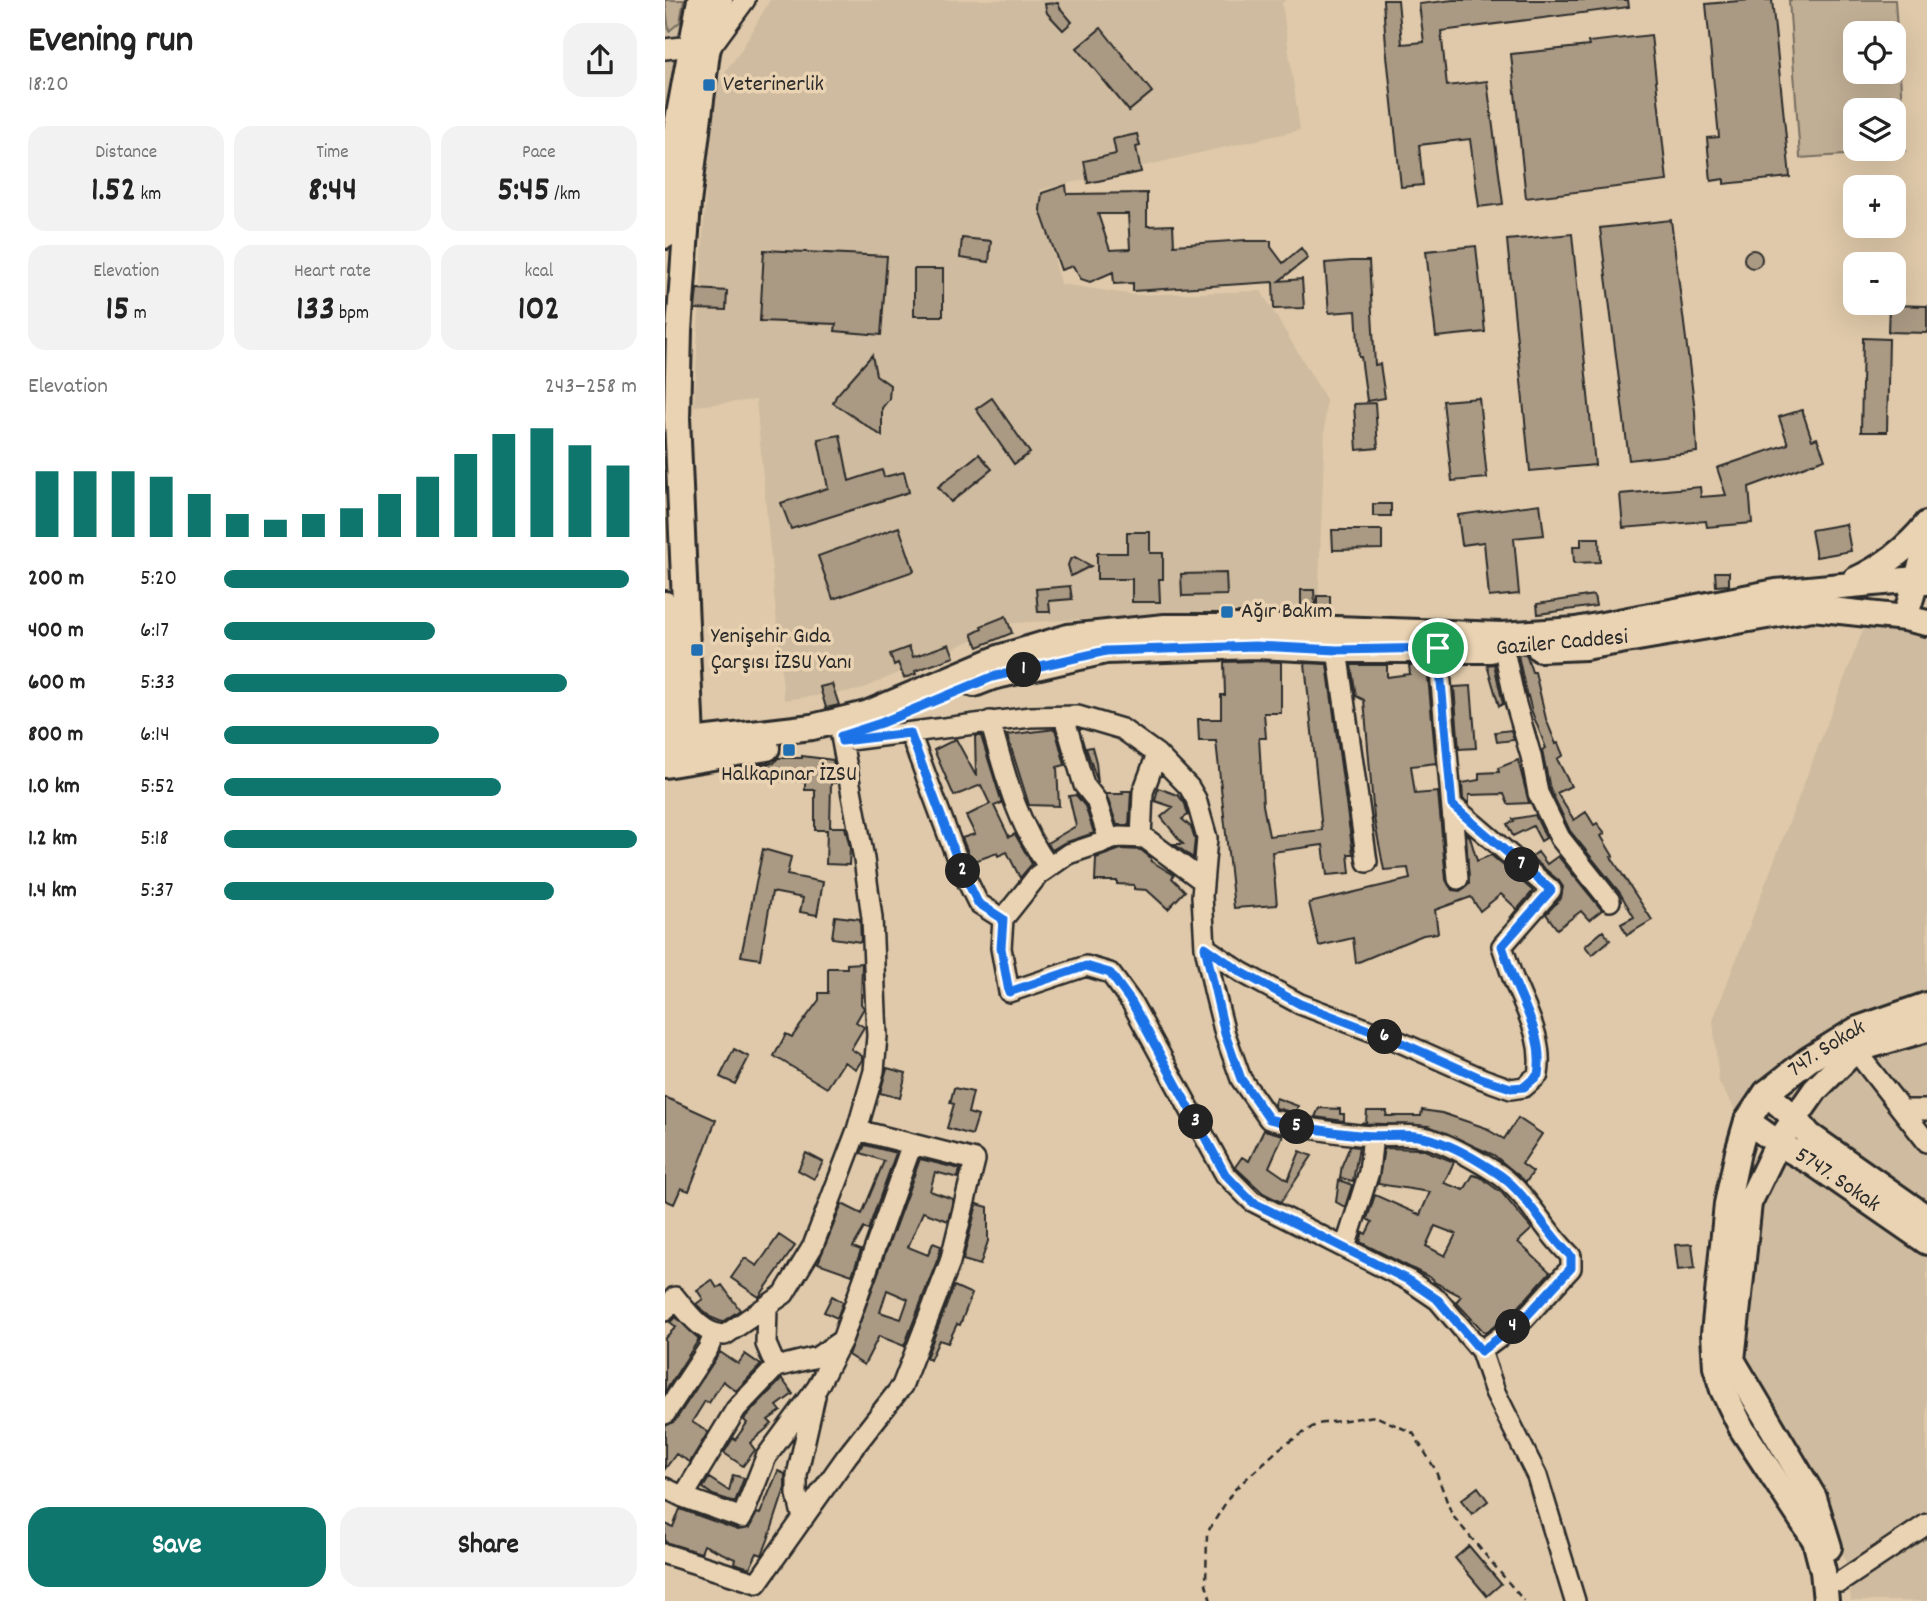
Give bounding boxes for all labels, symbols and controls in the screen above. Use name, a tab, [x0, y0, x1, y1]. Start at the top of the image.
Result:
text: Evening run	[28, 15, 193, 70]
map controls	[1843, 21, 1906, 315]
button: locate	[1843, 21, 1906, 84]
button: share	[563, 23, 637, 97]
text: 18:20	[28, 69, 69, 102]
place label: Veterinerlik	[723, 69, 824, 102]
marker: Veterinerlik	[701, 77, 717, 93]
button: layers	[1843, 98, 1906, 161]
text: Distance	[95, 140, 157, 167]
text: Time	[316, 140, 349, 167]
text: Pace	[522, 140, 556, 167]
text: 1.52	[91, 167, 136, 217]
text: 8:44	[308, 167, 357, 217]
text: 5:45	[497, 167, 550, 217]
button: +	[1843, 175, 1906, 238]
text: km	[136, 182, 161, 209]
text: /km	[550, 182, 581, 209]
button: −	[1843, 252, 1906, 315]
text: Elevation	[93, 259, 159, 286]
text: Heart rate	[294, 259, 371, 286]
text: kcal	[524, 259, 553, 286]
text: 15	[106, 286, 129, 336]
text: 133	[296, 286, 335, 336]
text: 102	[518, 286, 560, 336]
text: m	[129, 301, 147, 328]
text: bpm	[335, 301, 369, 328]
text: Elevation	[28, 371, 108, 404]
text: 243–258 m	[545, 371, 637, 404]
text: 200 m	[28, 563, 84, 596]
text: 5:20	[140, 563, 177, 596]
place label: Ağır Bakım	[1241, 596, 1333, 629]
marker: Ağır Bakım	[1219, 604, 1235, 620]
text: 400 m	[28, 615, 84, 648]
text: 6:17	[140, 615, 169, 648]
pin	[1408, 618, 1468, 678]
place label: Yenişehir Gıda Çarşısı İZSU Yanı	[711, 621, 851, 680]
street label: Gaziler Caddesi	[1495, 622, 1629, 666]
icon: arrive	[1419, 629, 1457, 667]
marker: Yenişehir Gıda Çarşısı İZSU Yanı	[689, 642, 705, 658]
pin: 1	[1007, 652, 1041, 688]
text: 1	[1021, 656, 1026, 683]
text: 600 m	[28, 667, 85, 700]
text: 5:33	[140, 667, 175, 700]
text: 800 m	[28, 719, 83, 752]
text: 6:14	[140, 719, 170, 752]
marker: Halkapınar İZSU	[781, 742, 797, 758]
place label: Halkapınar İZSU	[721, 759, 857, 792]
text: 1.0 km	[28, 771, 80, 804]
text: 5:52	[140, 771, 175, 804]
text: 1.2 km	[28, 823, 77, 856]
text: 5:18	[140, 823, 169, 856]
pin: 7	[1505, 848, 1539, 882]
text: 7	[1518, 851, 1525, 878]
pin: 2	[945, 854, 981, 888]
text: 2	[958, 857, 967, 884]
text: 1.4 km	[28, 875, 77, 908]
text: 5:37	[140, 875, 174, 908]
street label: 747. Sokak	[1781, 1011, 1870, 1086]
pin: 6	[1367, 1020, 1403, 1054]
text: 6	[1380, 1023, 1389, 1050]
pin: 3	[1179, 1104, 1213, 1140]
text: 3	[1191, 1108, 1200, 1135]
pin: 5	[1279, 1110, 1315, 1144]
text: 5	[1292, 1113, 1301, 1140]
street label: 5747. Sokak	[1788, 1139, 1887, 1221]
pin: 4	[1495, 1310, 1531, 1344]
text: 4	[1509, 1313, 1516, 1340]
button: Save	[28, 1507, 326, 1587]
button: Share	[340, 1507, 637, 1587]

